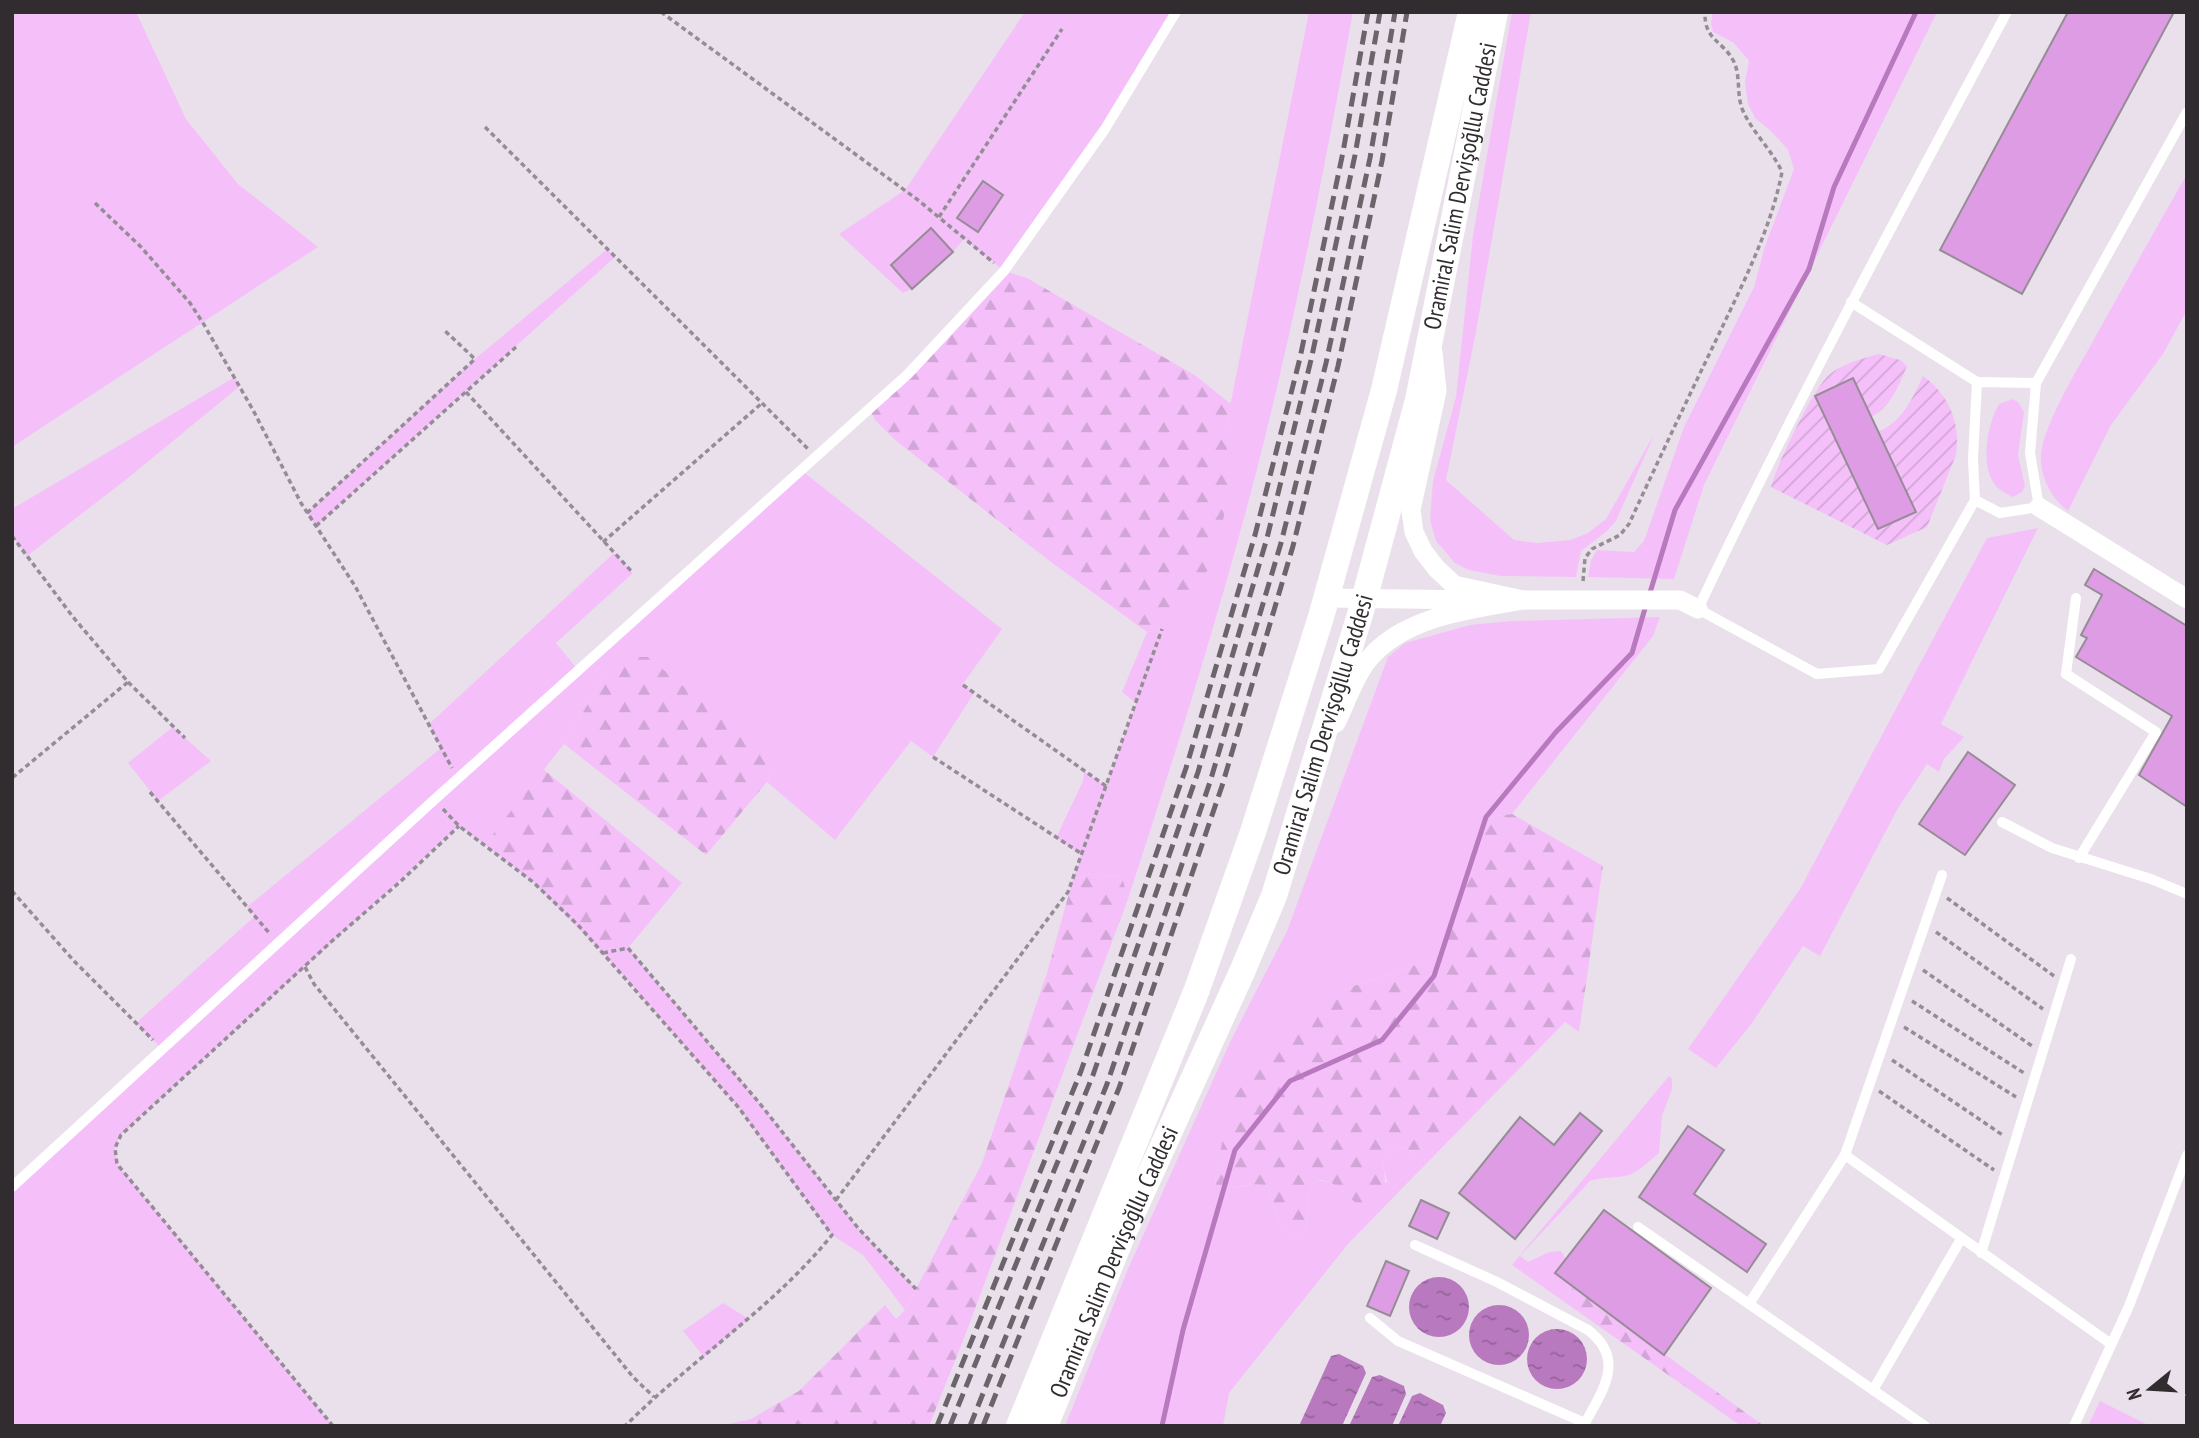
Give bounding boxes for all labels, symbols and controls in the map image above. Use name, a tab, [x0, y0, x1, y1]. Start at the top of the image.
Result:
street label: Oramiral Salim Dervişoğllu Caddesi	[1416, 40, 1504, 332]
street label: Oramiral Salim Dervişoğllu Caddesi	[1265, 591, 1380, 879]
street label: Oramiral Salim Dervişoğllu Caddesi	[1042, 1121, 1185, 1402]
north arrow	[2115, 1354, 2185, 1424]
text: N	[2121, 1386, 2147, 1403]

